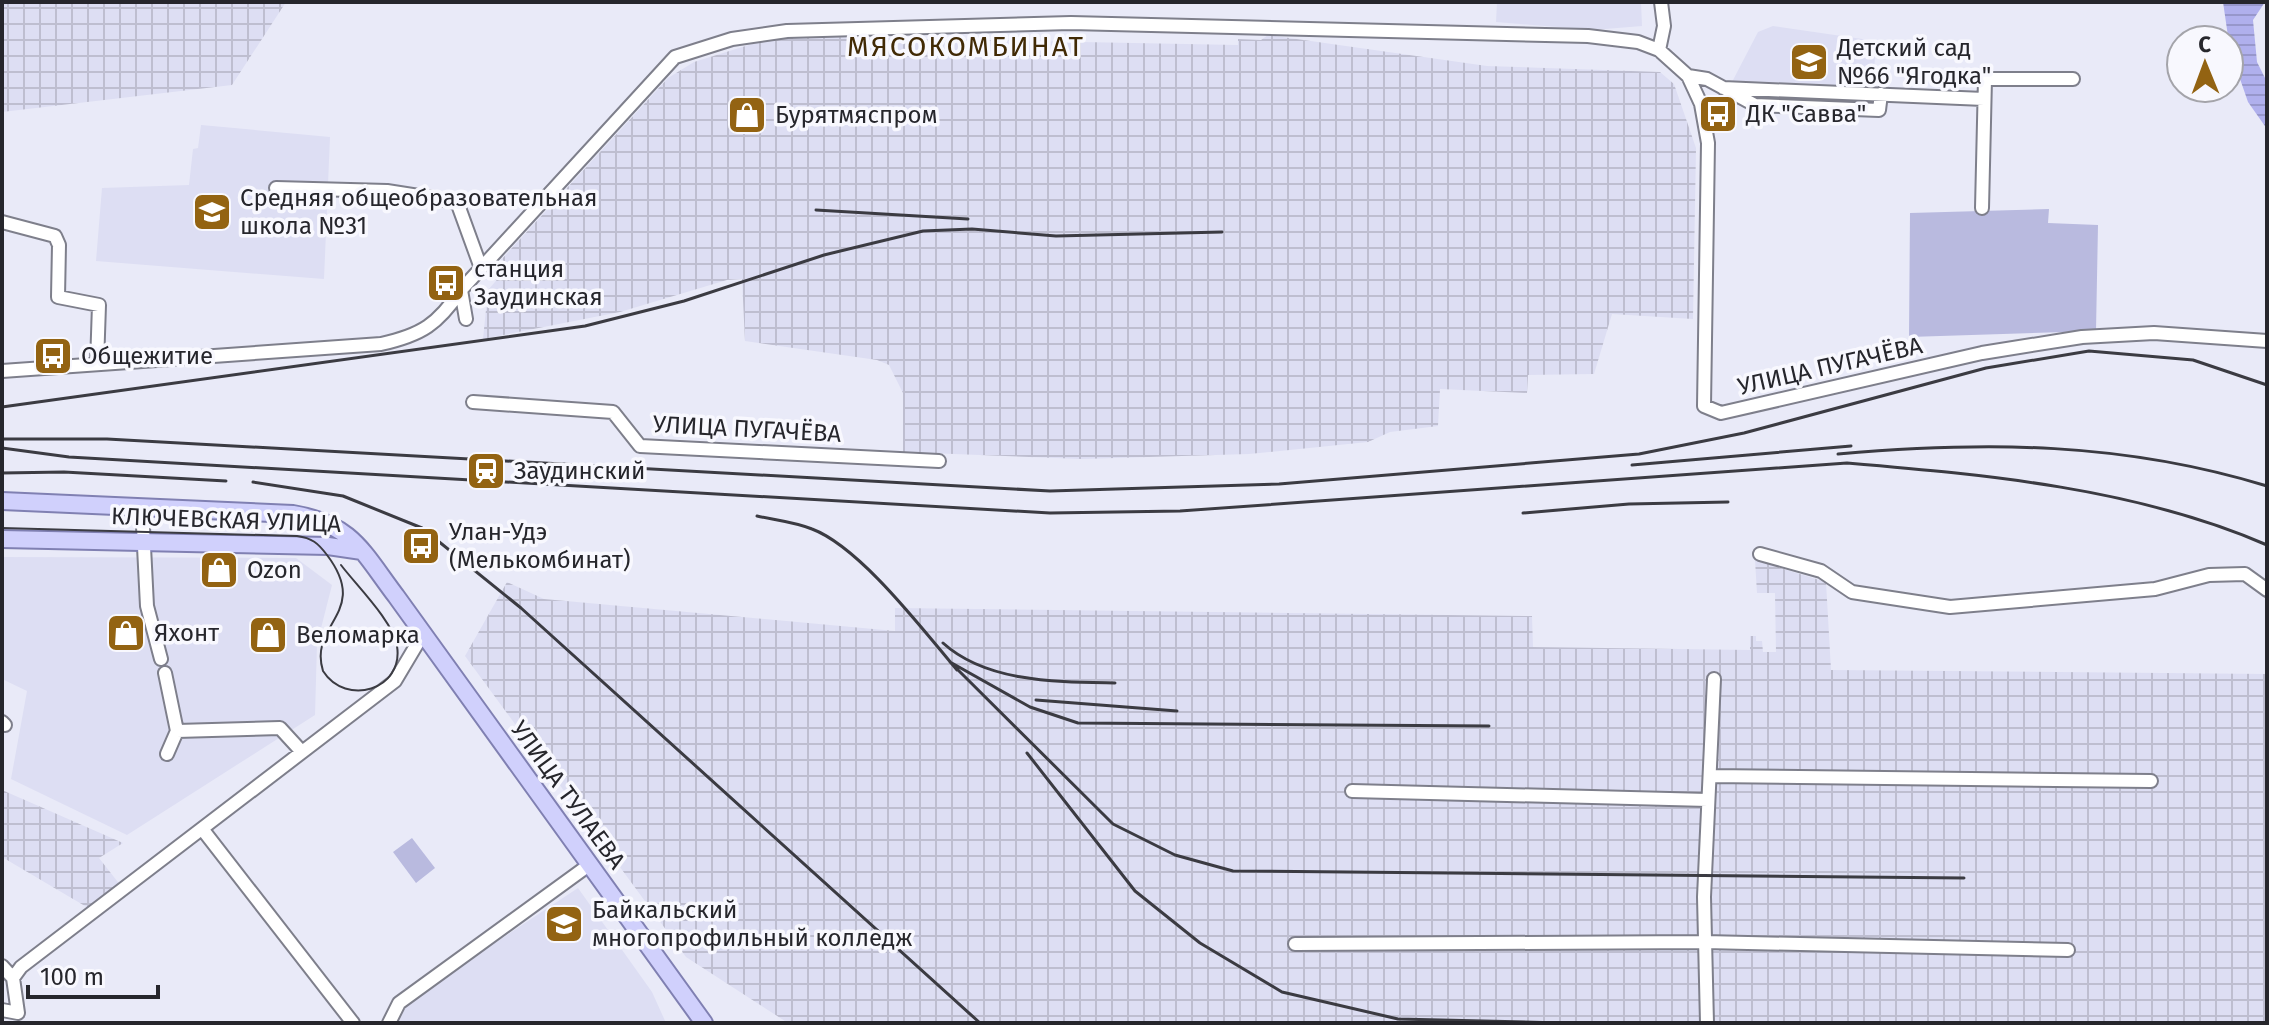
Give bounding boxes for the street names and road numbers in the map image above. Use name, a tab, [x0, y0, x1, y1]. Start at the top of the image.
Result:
street label: УЛИЦА ПУГАЧЁВА	[1735, 331, 1925, 401]
street label: УЛИЦА ПУГАЧЁВА	[652, 410, 842, 448]
street label: КЛЮЧЕВСКАЯ УЛИЦА	[110, 502, 342, 538]
street label: УЛИЦА ТУЛАЕВА	[505, 716, 631, 875]

